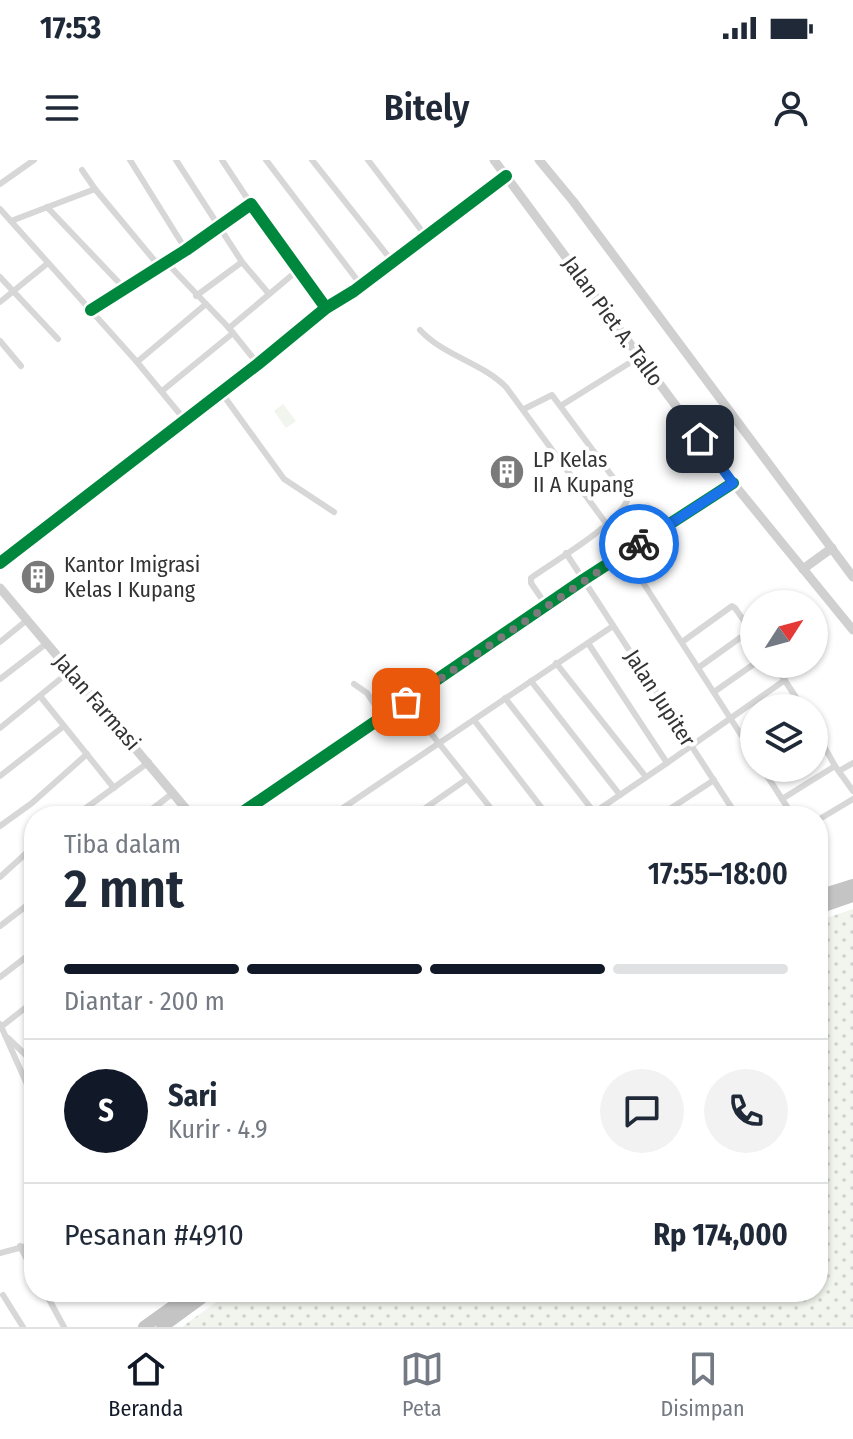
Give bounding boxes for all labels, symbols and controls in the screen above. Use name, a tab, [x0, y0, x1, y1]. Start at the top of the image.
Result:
text: 17:53	[40, 10, 101, 46]
icon: menu	[40, 86, 84, 130]
text: Bitely	[384, 86, 469, 130]
icon: person	[769, 86, 813, 130]
street label: Jalan Piet A. Tallo	[557, 251, 669, 391]
pin	[666, 405, 734, 473]
icon: home	[678, 417, 722, 461]
place label: LP Kelas II A Kupang	[533, 446, 634, 498]
building icon: LP Kelas II A Kupang	[488, 453, 526, 491]
courier	[599, 504, 679, 584]
icon: bike	[617, 522, 661, 566]
place label: Kantor Imigrasi Kelas I Kupang	[64, 551, 200, 603]
building icon: Kantor Imigrasi Kelas I Kupang	[19, 558, 57, 596]
north arrow	[740, 590, 828, 678]
map controls	[740, 590, 828, 782]
street label: Jalan Jupiter	[619, 645, 701, 752]
street label: Jalan Farmasi	[48, 648, 146, 756]
pin	[372, 668, 440, 736]
icon: bag	[384, 680, 428, 724]
button: layers	[740, 694, 828, 782]
text: Tiba dalam	[64, 829, 181, 860]
text: 17:55–18:00	[648, 856, 788, 892]
text: 2 mnt	[64, 858, 184, 921]
text: Diantar · 200 m	[64, 986, 225, 1017]
button: chat	[600, 1069, 684, 1153]
button: phone	[704, 1069, 788, 1153]
text: Sari	[168, 1078, 217, 1114]
text: S	[98, 1093, 114, 1129]
text: Kurir · 4.9	[168, 1114, 268, 1145]
text: Pesanan #4910	[64, 1217, 244, 1253]
text: Rp 174,000	[653, 1217, 788, 1253]
tab: Beranda	[108, 1347, 183, 1422]
tab: Peta	[400, 1347, 444, 1422]
tab: Disimpan	[661, 1347, 745, 1422]

